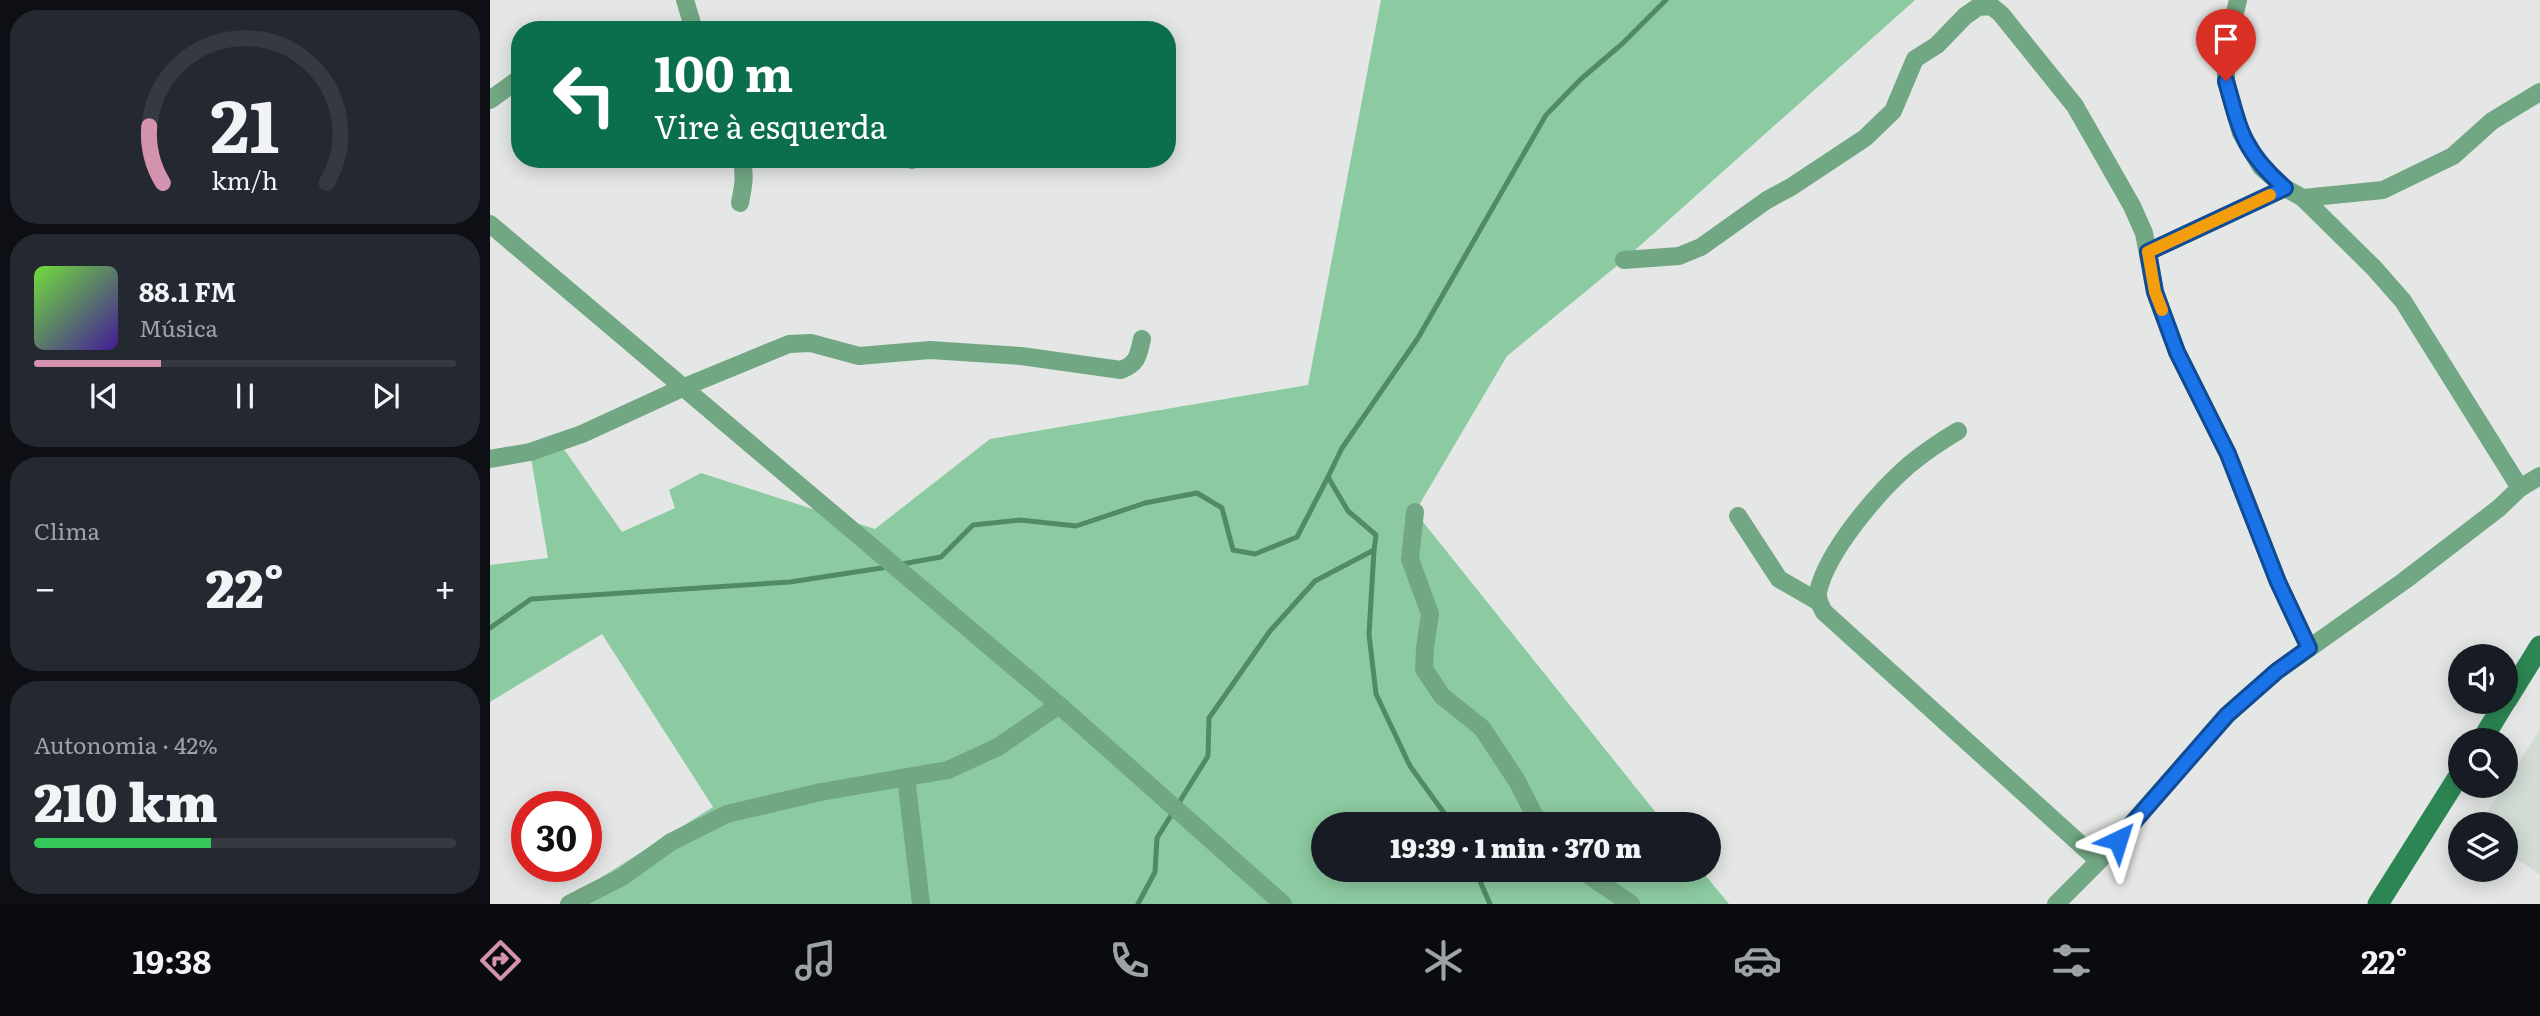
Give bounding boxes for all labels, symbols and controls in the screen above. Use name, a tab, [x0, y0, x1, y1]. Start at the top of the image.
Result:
pin	[2196, 9, 2256, 81]
icon: arrive	[2207, 20, 2245, 58]
text: 100 m	[654, 34, 793, 107]
icon: left	[539, 49, 630, 140]
text: 21	[210, 67, 280, 175]
text: Vire à esquerda	[654, 101, 887, 149]
text: km/h	[212, 161, 278, 198]
text: 88.1 FM	[139, 271, 236, 310]
text: Música	[139, 310, 218, 344]
icon: previous	[85, 377, 123, 415]
icon: pause	[226, 377, 264, 415]
icon: next	[367, 377, 405, 415]
text: Clima	[34, 513, 100, 547]
text: 22°	[206, 547, 284, 624]
text: −	[34, 557, 56, 614]
text: +	[434, 557, 456, 614]
map controls	[2448, 644, 2518, 882]
button: sound	[2448, 644, 2518, 714]
text: Autonomia · 42%	[34, 727, 218, 761]
button: search	[2448, 728, 2518, 798]
text: 210 km	[34, 761, 218, 838]
speed limit sign: 30	[511, 791, 602, 882]
position arrow	[2081, 803, 2155, 877]
button: layers	[2448, 812, 2518, 882]
text: 19:39 · 1 min · 370 m	[1390, 827, 1642, 866]
text: 19:38	[133, 936, 211, 984]
icon: directions	[476, 936, 525, 985]
icon: music	[791, 936, 840, 985]
icon: phone	[1105, 936, 1154, 985]
icon: climate	[1419, 936, 1468, 985]
icon: car	[1733, 936, 1782, 985]
icon: filters	[2047, 936, 2096, 985]
text: 22°	[2361, 936, 2407, 984]

